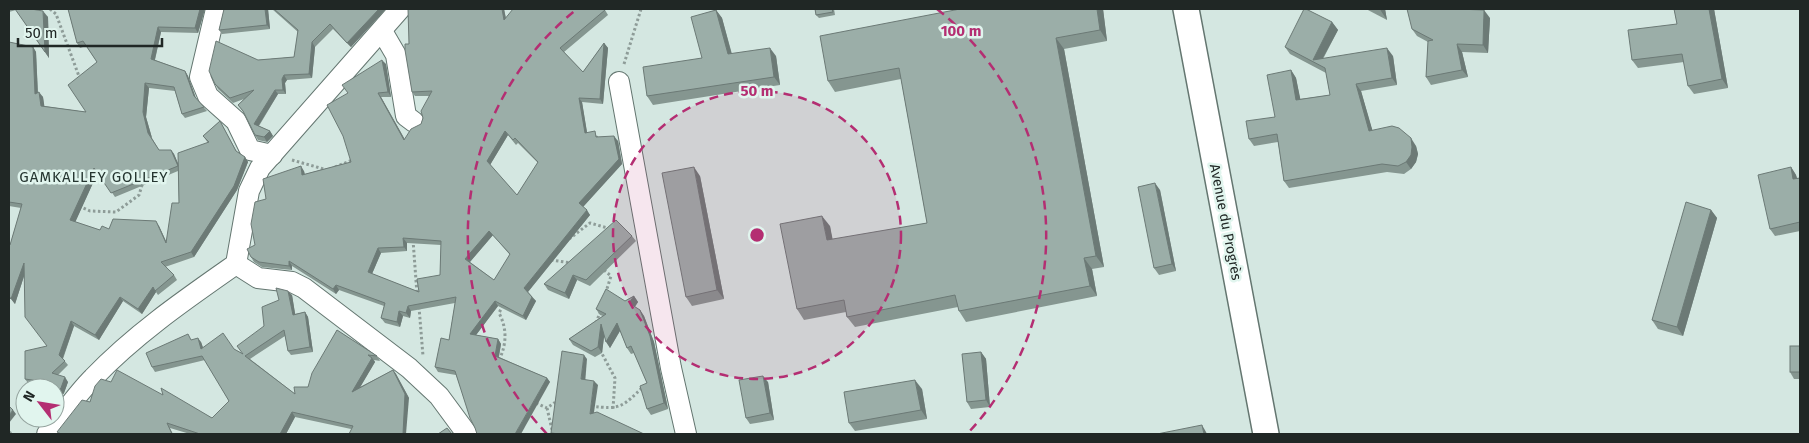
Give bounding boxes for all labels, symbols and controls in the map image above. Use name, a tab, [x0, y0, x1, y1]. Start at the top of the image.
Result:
scale bar	[18, 15, 161, 47]
text: 100 m	[941, 22, 981, 40]
text: 50 m	[25, 24, 58, 42]
text: 50 m	[740, 82, 774, 100]
street label: Avenue du Progrès	[1206, 163, 1245, 282]
district label: GAMKALLEY GOLLEY	[19, 168, 169, 186]
centre of rings	[748, 226, 766, 244]
north arrow	[15, 378, 65, 428]
text: N	[20, 388, 39, 405]

